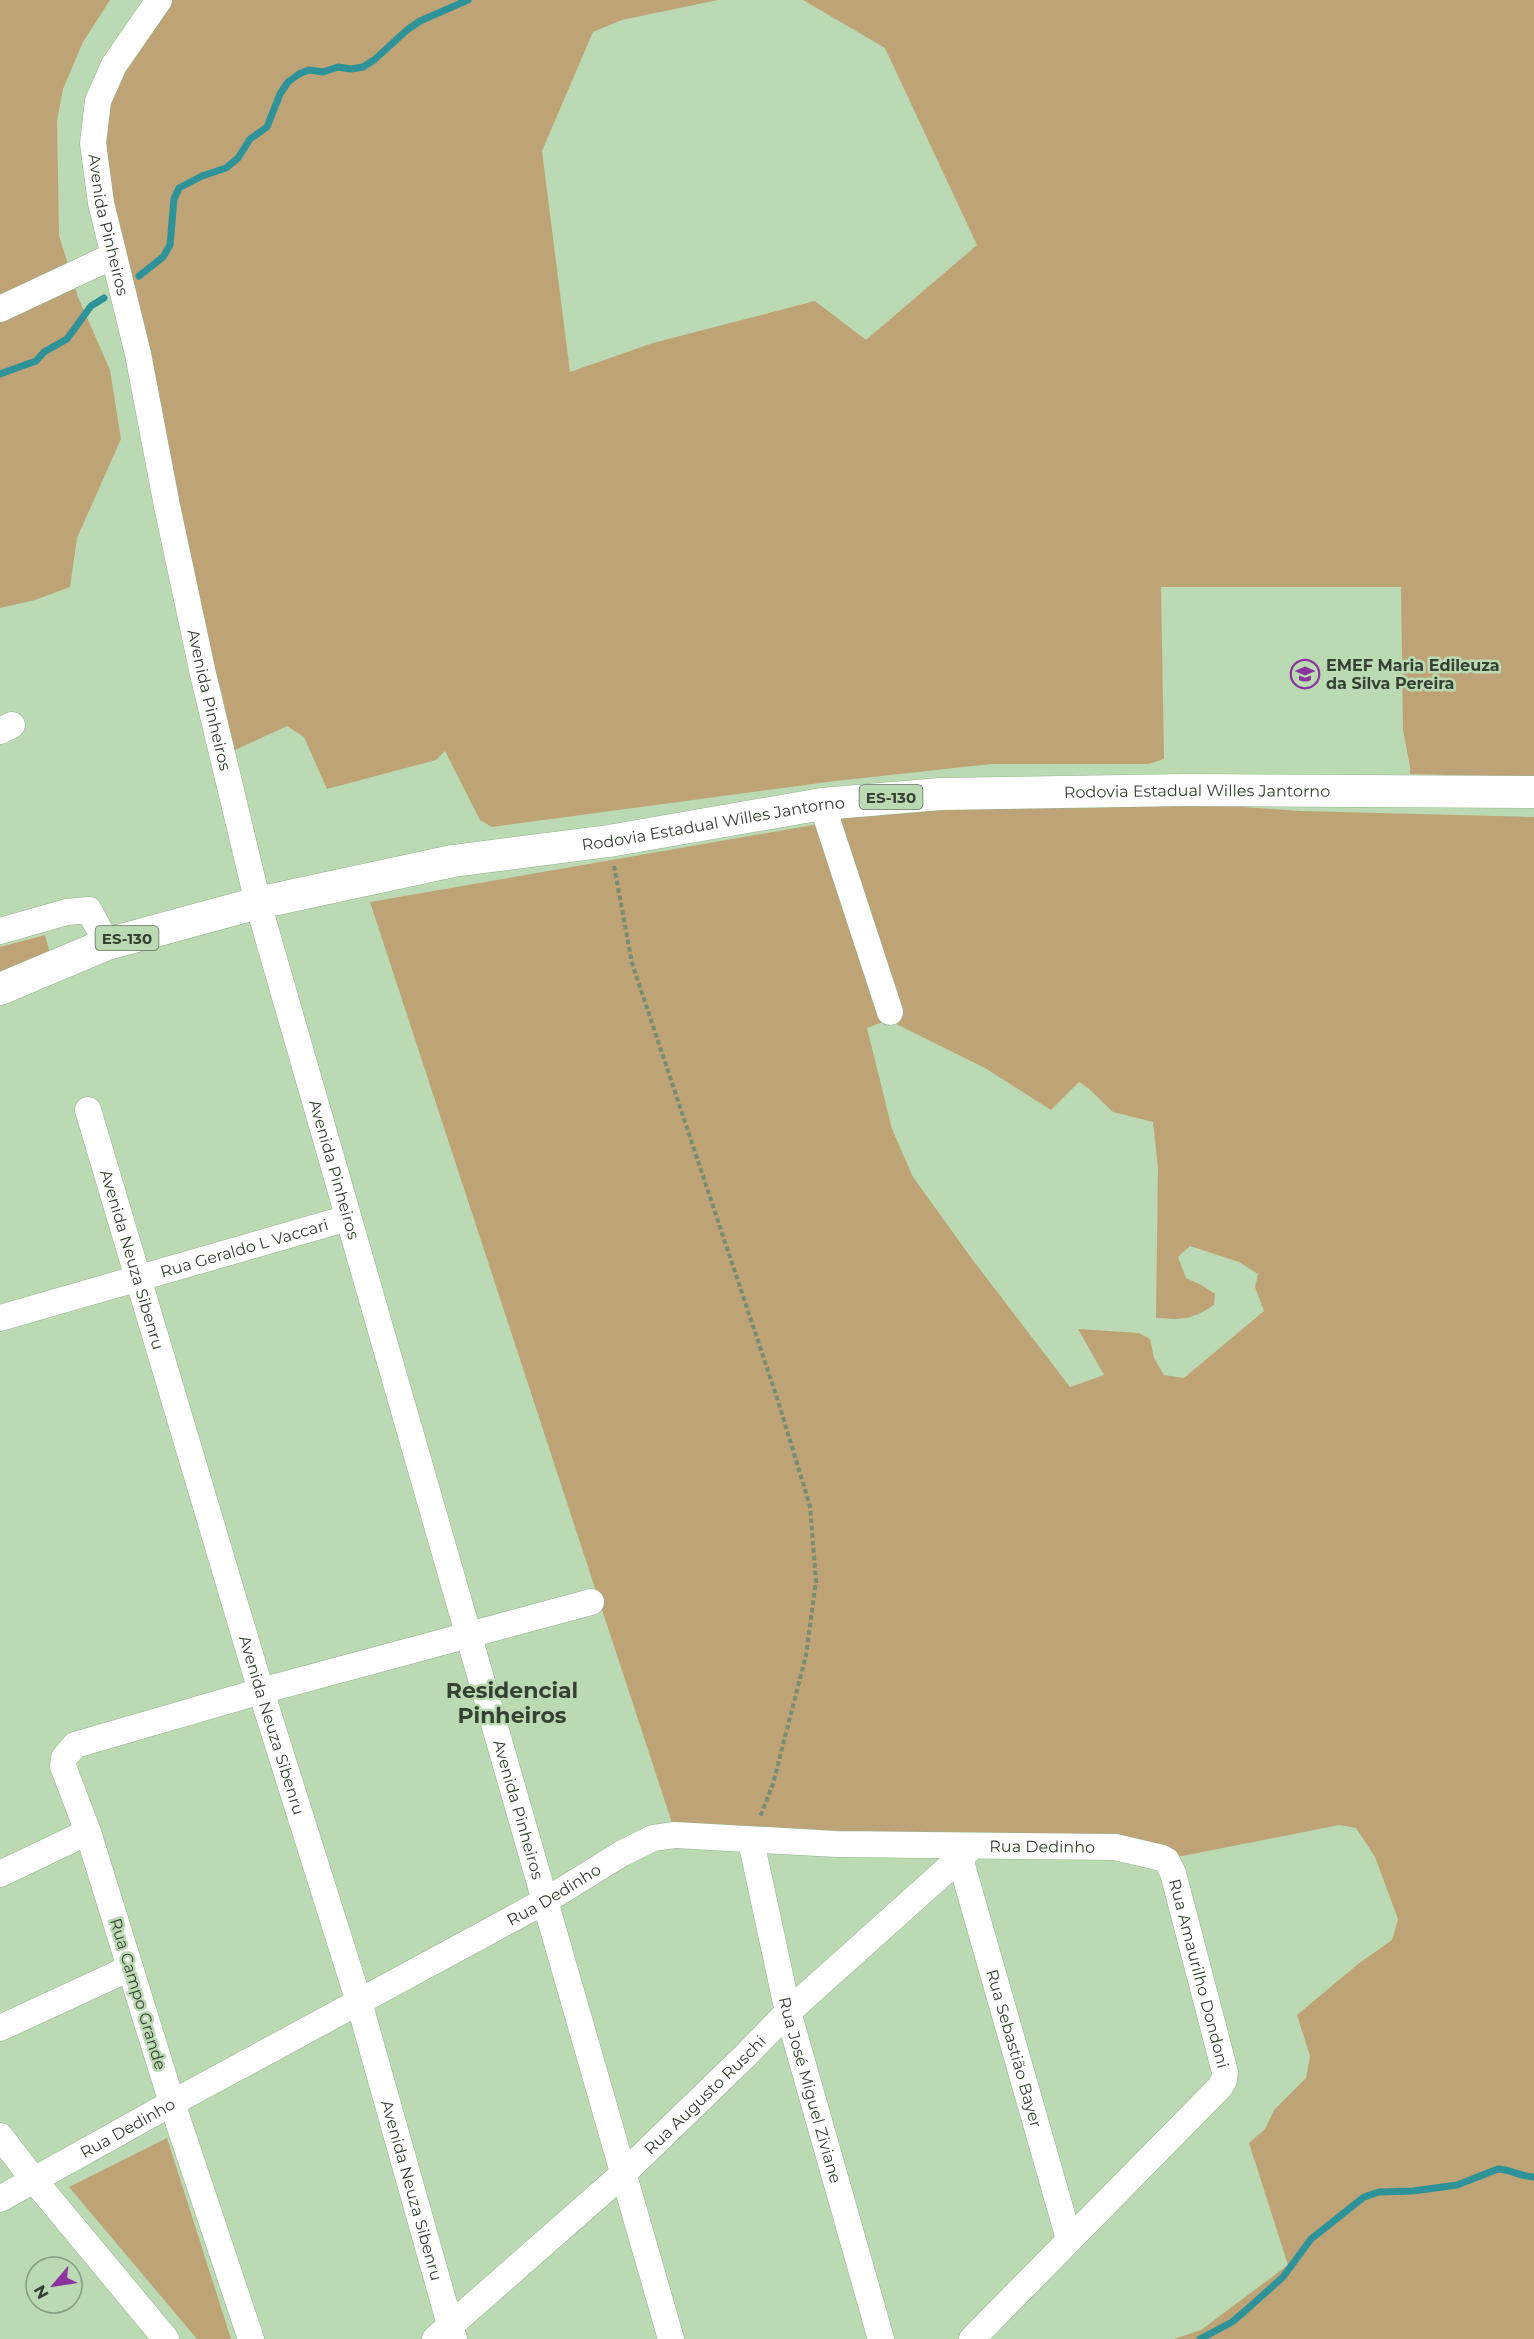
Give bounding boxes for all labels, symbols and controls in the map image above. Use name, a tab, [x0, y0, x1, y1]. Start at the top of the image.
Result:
street label: Avenida Pinheiros	[85, 153, 133, 298]
street label: Avenida Pinheiros	[184, 628, 235, 773]
place label: EMEF Maria Edileuza da Silva Pereira	[1326, 656, 1500, 693]
school or university icon: EMEF Maria Edileuza da Silva Pereira	[1289, 658, 1321, 690]
street label: Rodovia Estadual Willes Jantorno	[1064, 780, 1330, 801]
road number: ES-130	[860, 785, 922, 809]
street label: Rodovia Estadual Willes Jantorno	[581, 793, 845, 854]
road number: ES-130	[96, 926, 158, 950]
street label: Avenida Pinheiros	[306, 1097, 364, 1242]
street label: Avenida Neuza Sibenru	[97, 1167, 168, 1352]
street label: Rua Geraldo L Vaccari	[158, 1215, 330, 1281]
street label: Avenida Neuza Sibenru	[235, 1633, 309, 1817]
district label: Residencial Pinheiros	[446, 1677, 578, 1729]
street label: Avenida Pinheiros	[490, 1737, 548, 1882]
street label: Rua Dedinho	[989, 1836, 1095, 1856]
street label: Rua Dedinho	[504, 1859, 604, 1929]
street label: Rua Amaurilho Dondoni	[1165, 1877, 1233, 2070]
street label: Rua Campo Grande	[106, 1916, 170, 2072]
street label: Rua Sebastião Bayer	[983, 1967, 1046, 2130]
street label: Rua José Miguel Ziviane	[775, 1995, 846, 2185]
street label: Rua Augusto Ruschi	[640, 2031, 769, 2158]
street label: Rua Dedinho	[77, 2094, 178, 2162]
street label: Avenida Neuza Sibenru	[378, 2098, 447, 2283]
north arrow	[24, 2255, 84, 2315]
text: N	[30, 2282, 53, 2302]

